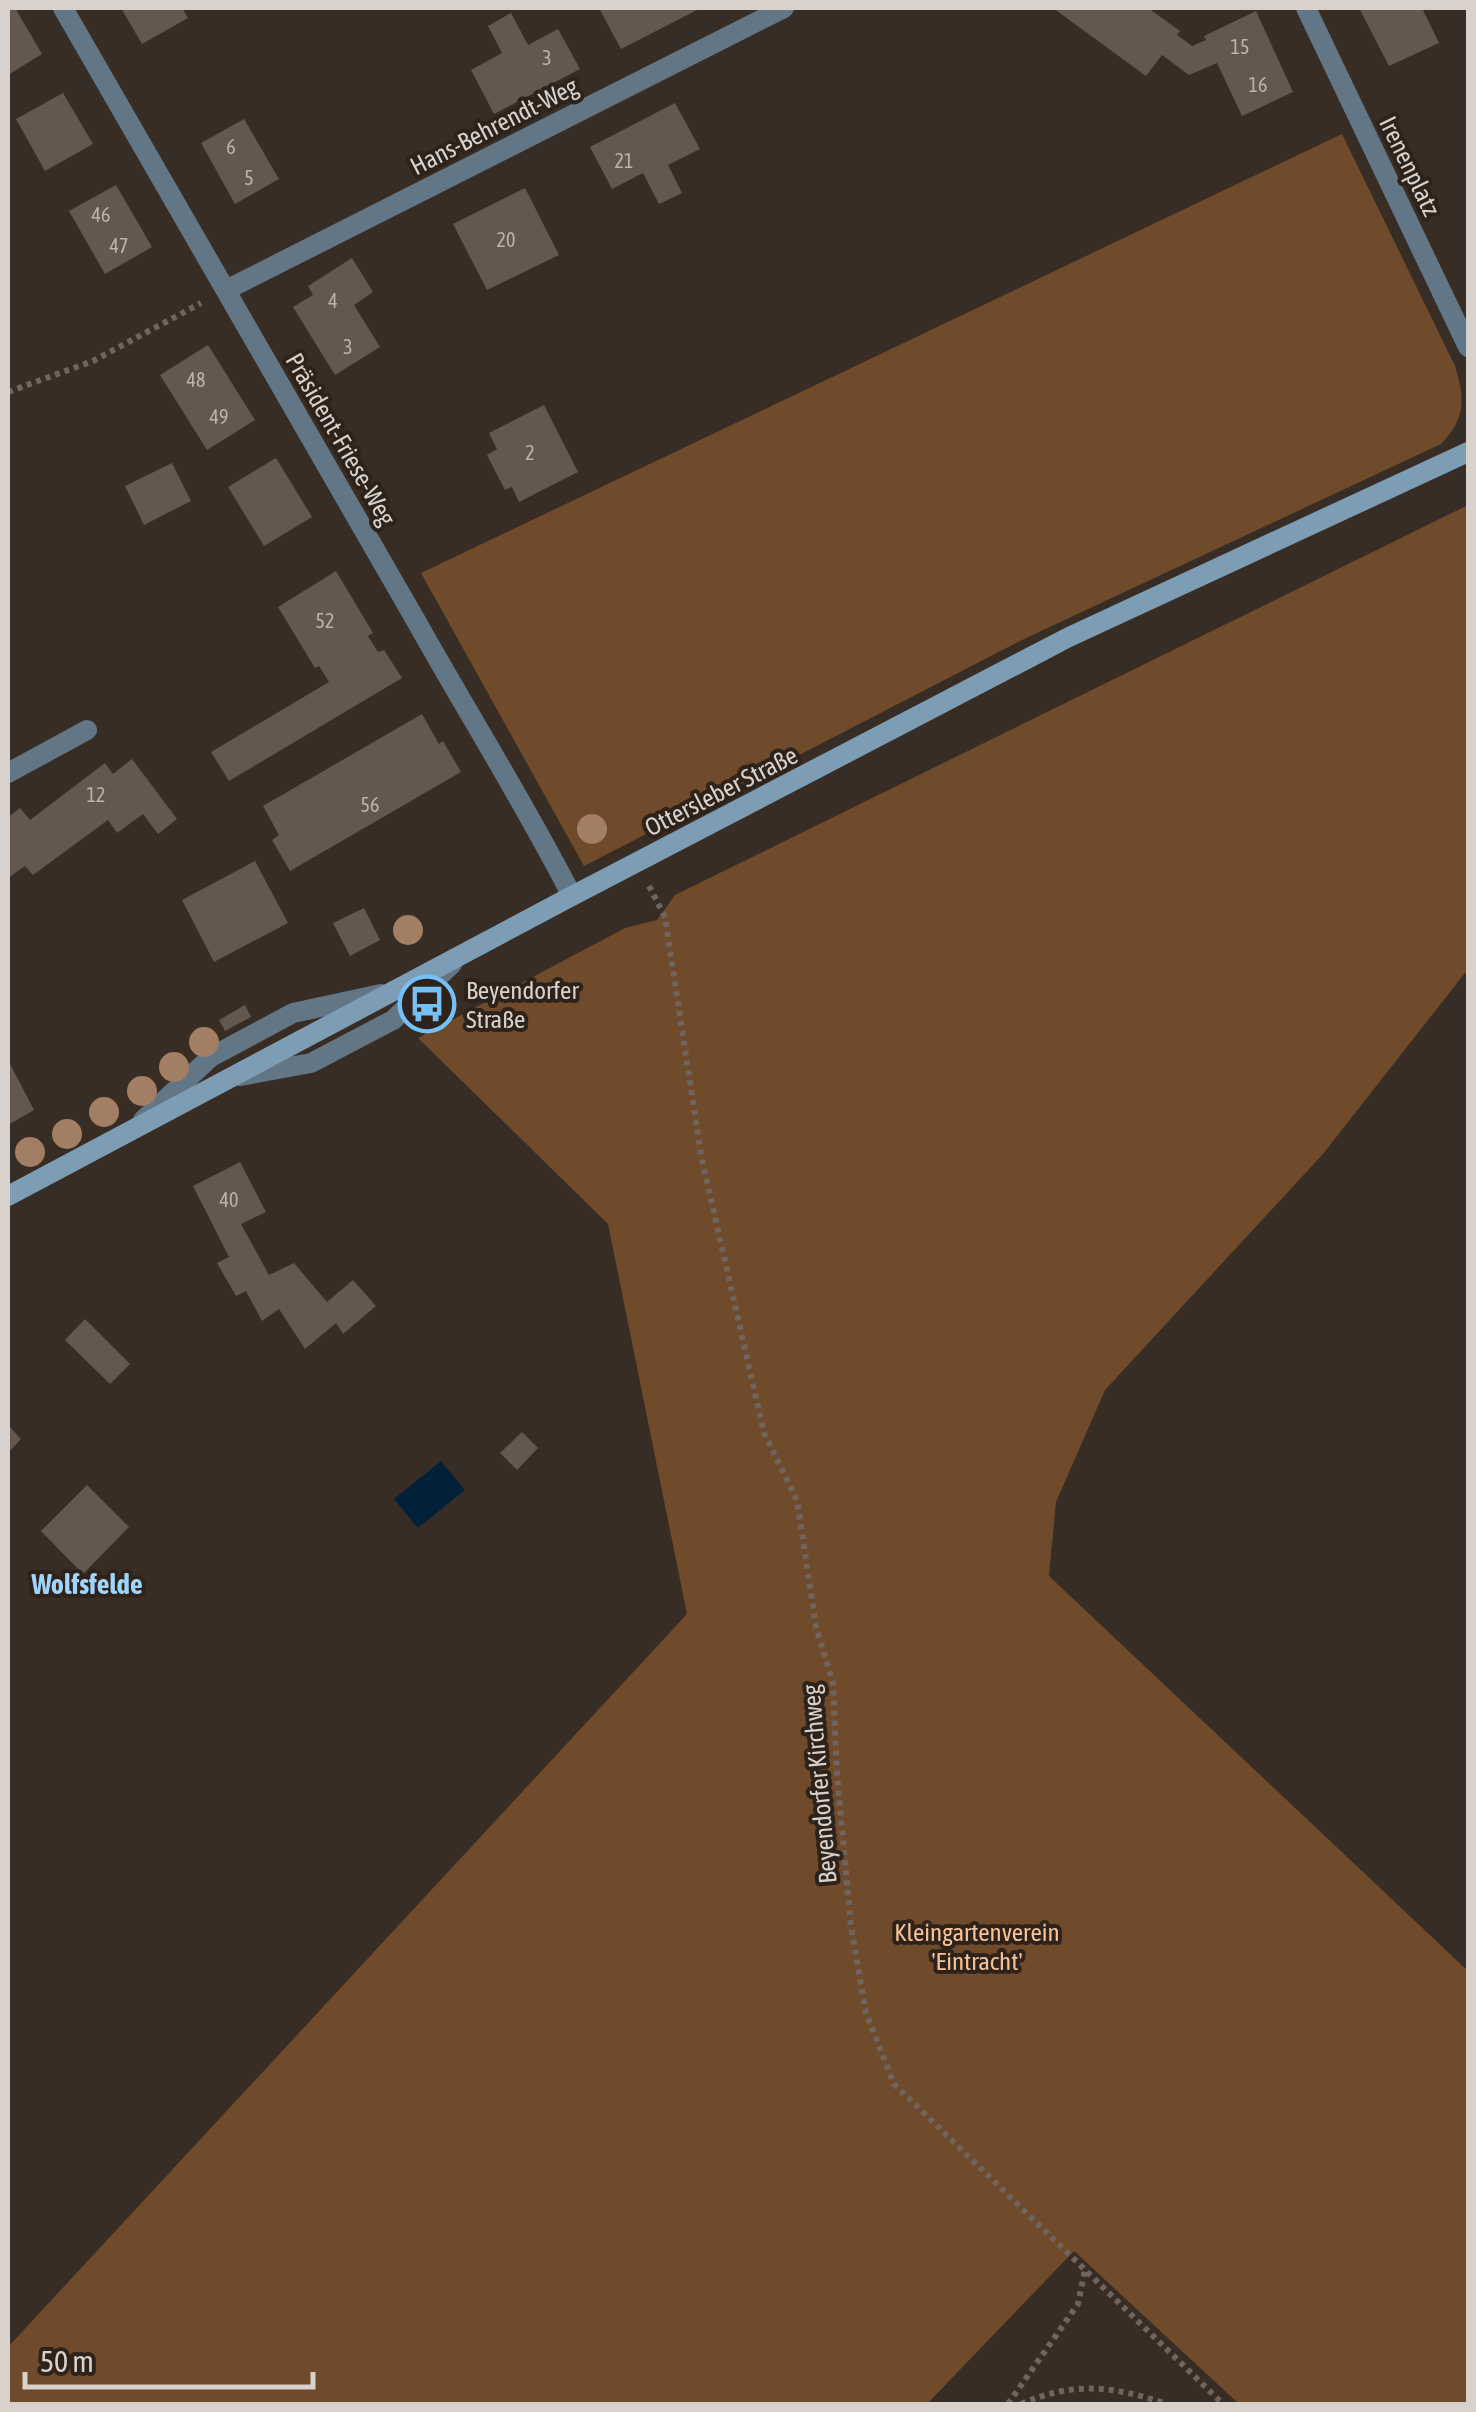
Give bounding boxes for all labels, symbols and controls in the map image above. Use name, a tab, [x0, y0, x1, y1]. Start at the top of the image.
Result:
house number: 15	[1231, 35, 1249, 58]
house number: 3	[542, 46, 552, 69]
street label: Hans-Behrendt-Weg	[406, 72, 583, 180]
house number: 16	[1249, 73, 1267, 96]
street label: Irenenplatz	[1374, 112, 1446, 220]
house number: 6	[226, 135, 236, 158]
house number: 21	[615, 149, 633, 172]
house number: 5	[244, 166, 254, 189]
house number: 46	[92, 203, 110, 226]
house number: 20	[497, 228, 515, 251]
house number: 47	[110, 234, 128, 257]
house number: 4	[328, 289, 338, 312]
house number: 3	[343, 335, 353, 358]
street label: Präsident-Friese-Weg	[280, 348, 402, 530]
house number: 48	[187, 368, 205, 391]
house number: 49	[210, 405, 228, 428]
house number: 2	[525, 441, 535, 464]
house number: 52	[316, 609, 334, 632]
street label: Ottersleber Straße	[640, 741, 802, 841]
house number: 12	[87, 783, 105, 806]
house number: 56	[361, 793, 379, 816]
bus stop icon: Beyendorfer Straße	[397, 974, 457, 1034]
place label: Beyendorfer Straße	[466, 976, 579, 1033]
house number: 40	[220, 1188, 238, 1211]
district label: Wolfsfelde	[30, 1568, 143, 1600]
street label: Beyendorfer Kirchweg	[796, 1683, 842, 1885]
park label: Kleingartenverein 'Eintracht'	[894, 1918, 1060, 1975]
scale bar	[25, 2327, 312, 2389]
text: 50 m	[40, 2344, 94, 2378]

